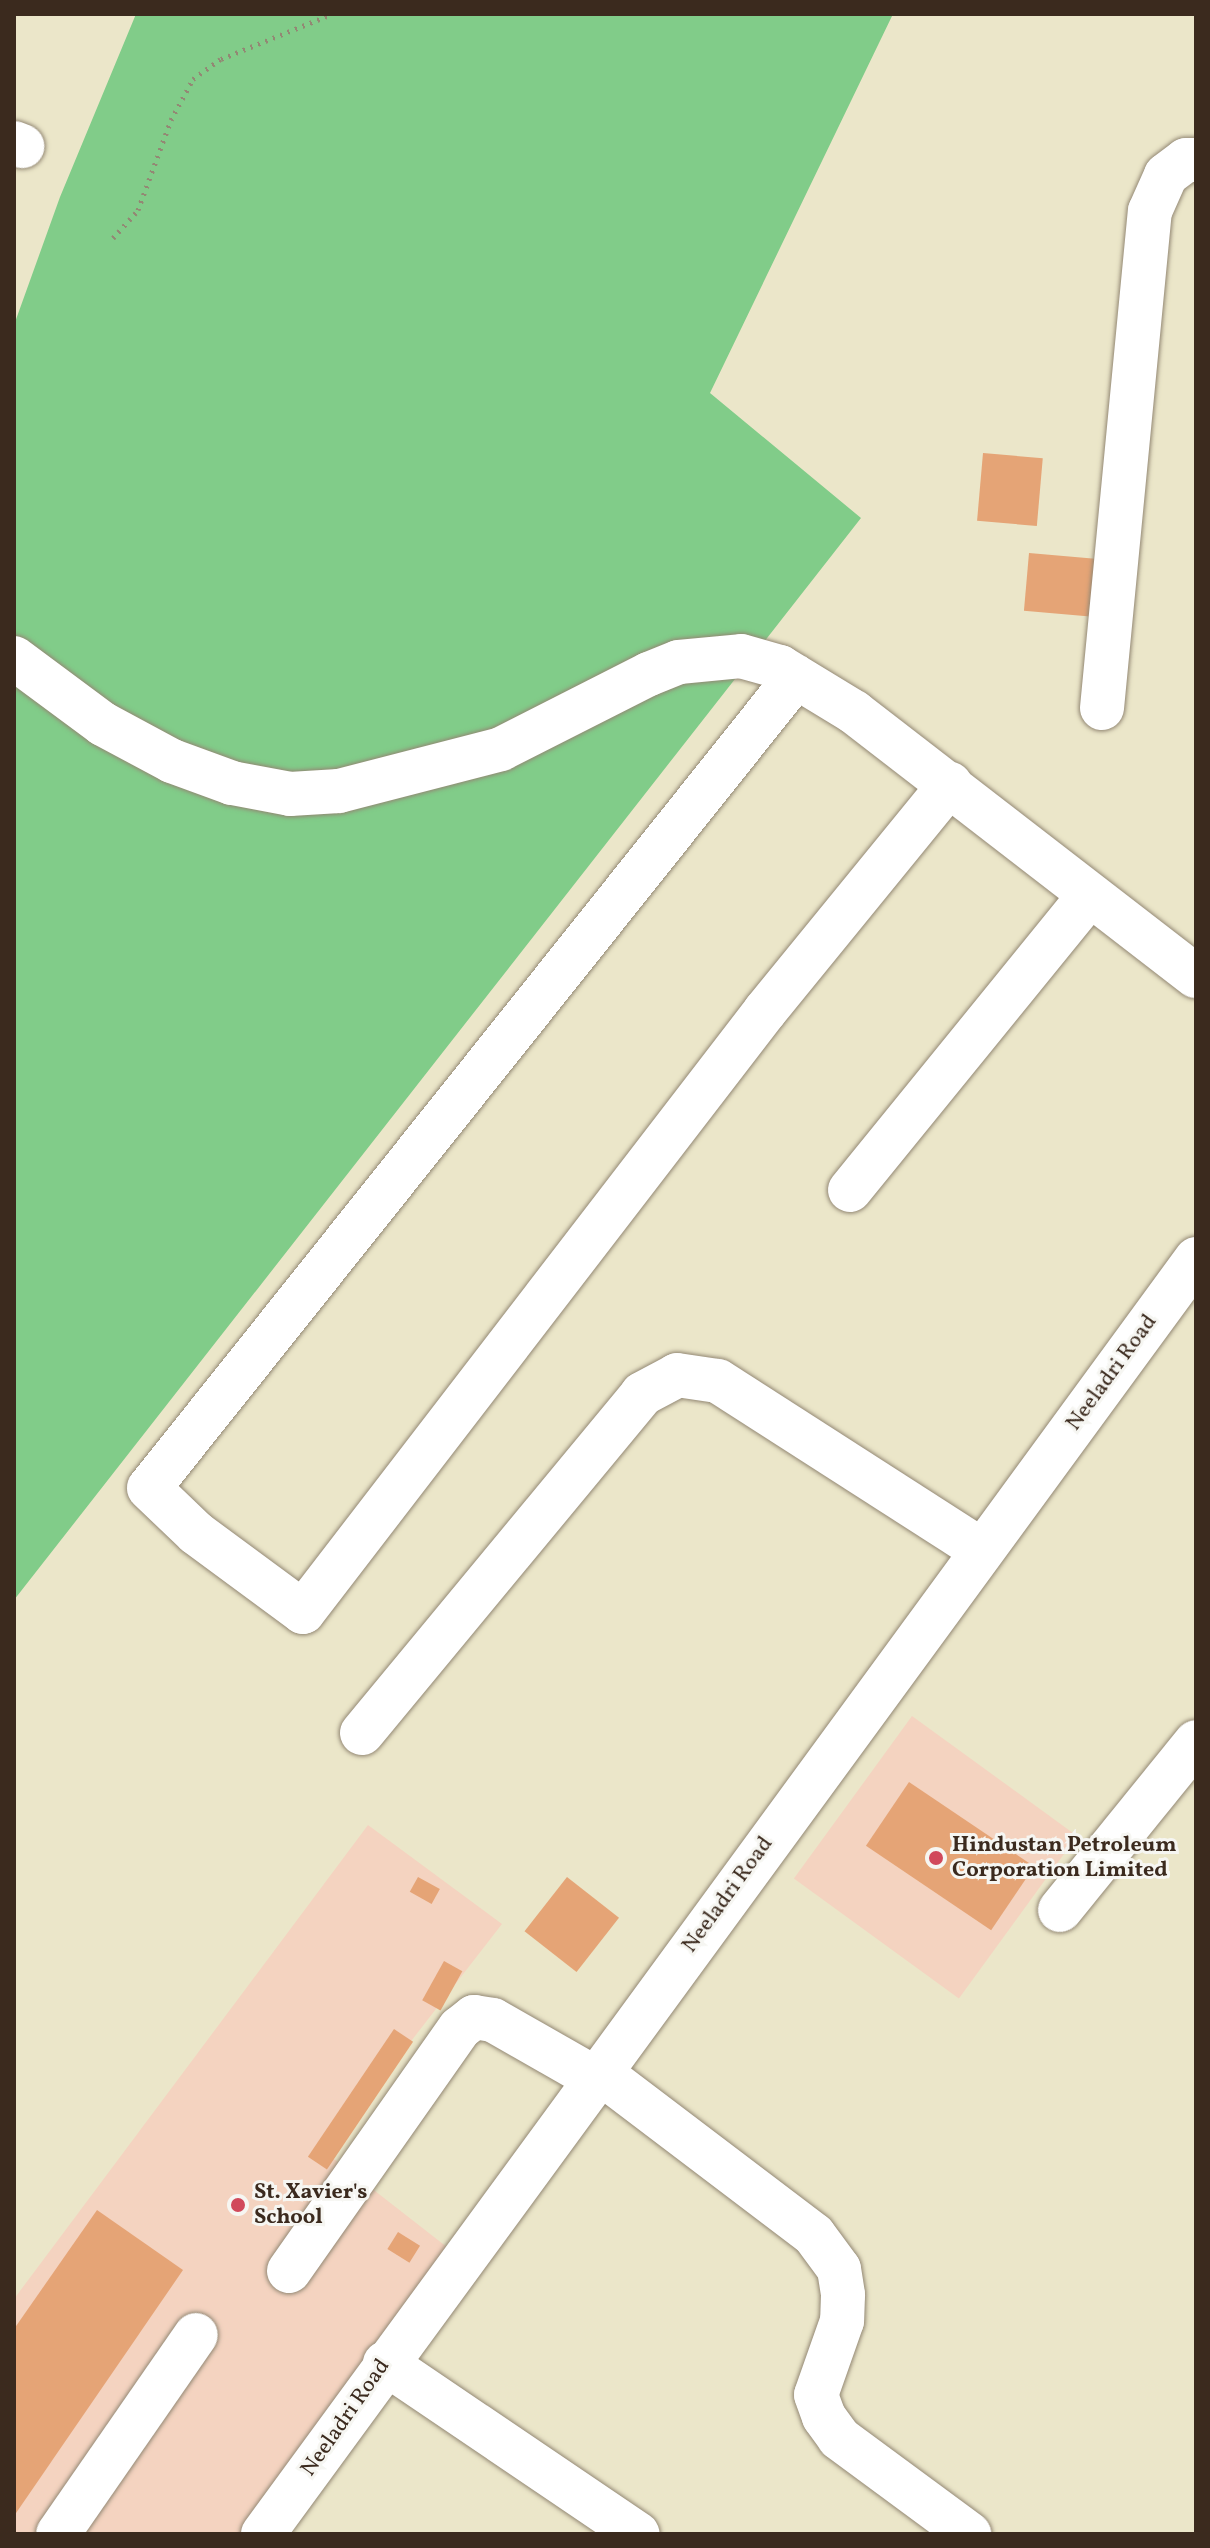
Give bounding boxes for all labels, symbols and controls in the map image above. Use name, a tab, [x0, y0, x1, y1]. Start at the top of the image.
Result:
street label: Neeladri Road	[1061, 1310, 1163, 1436]
street label: Neeladri Road	[677, 1832, 779, 1958]
place label: Hindustan Petroleum Corporation Limited	[952, 1832, 1176, 1884]
marker: Hindustan Petroleum Corporation Limited	[927, 1849, 945, 1867]
place label: St. Xavier's School	[254, 2179, 367, 2230]
marker: St. Xavier's School	[229, 2196, 247, 2214]
street label: Neeladri Road	[296, 2354, 396, 2482]

